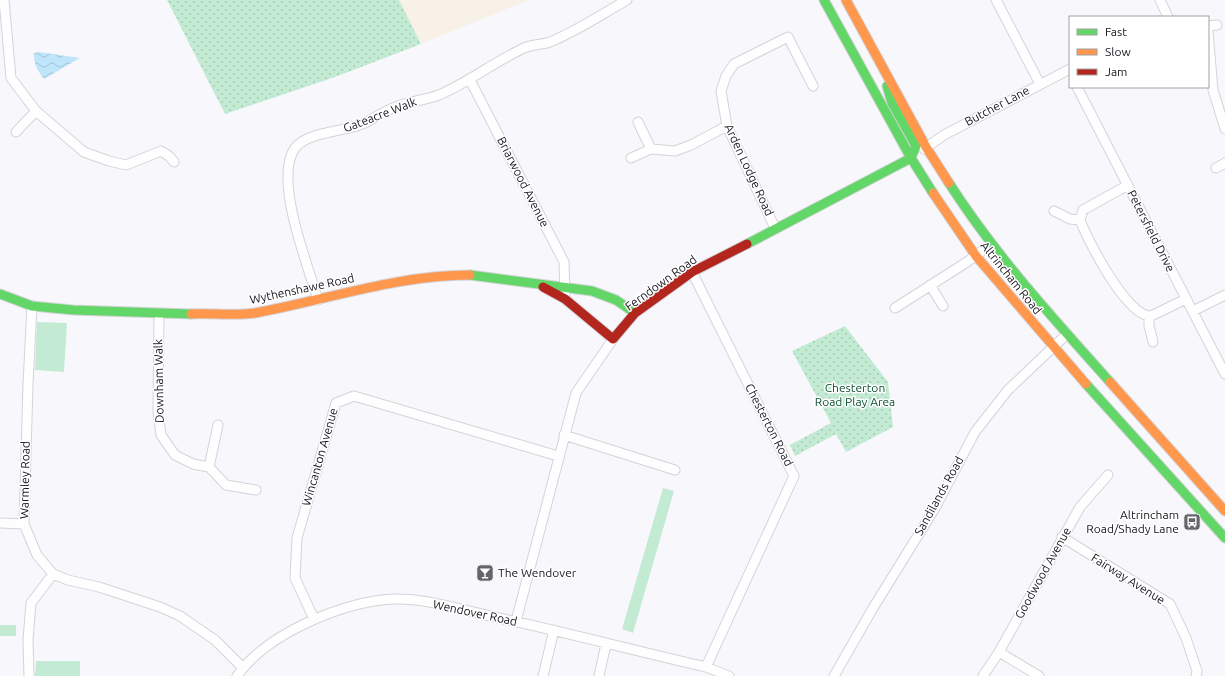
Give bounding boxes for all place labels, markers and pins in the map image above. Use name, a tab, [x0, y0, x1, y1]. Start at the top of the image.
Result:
place label: Altrincham Road/Shady Lane	[1086, 508, 1179, 535]
bus stop icon: Altrincham Road/Shady Lane	[1182, 512, 1202, 532]
bar icon: The Wendover	[475, 563, 495, 583]
place label: The Wendover	[498, 566, 577, 579]

